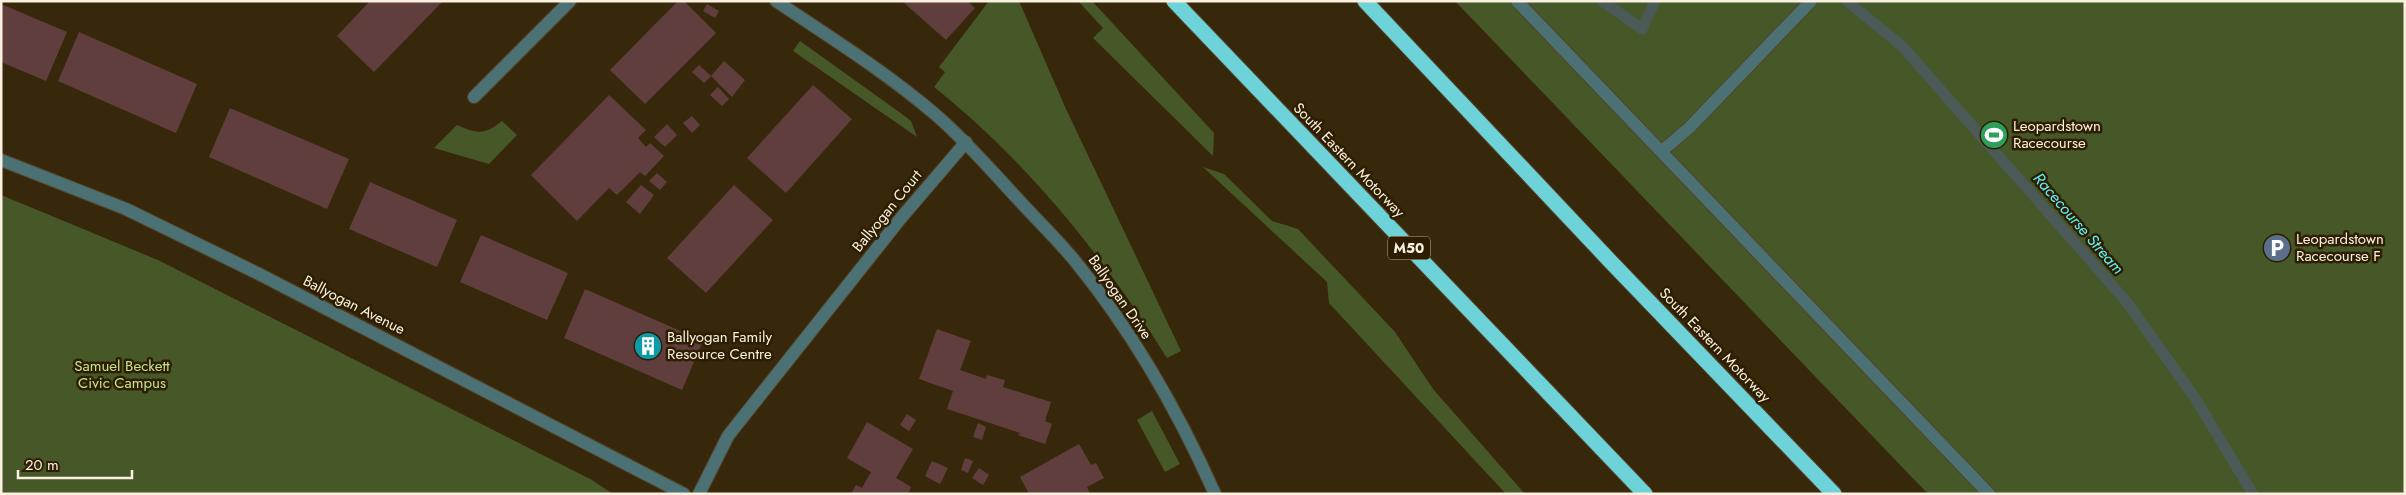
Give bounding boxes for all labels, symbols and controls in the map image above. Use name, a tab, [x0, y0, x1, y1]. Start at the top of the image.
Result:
street label: South Eastern Motorway	[1288, 98, 1410, 223]
place label: Leopardstown Racecourse	[2013, 115, 2101, 154]
sports icon: Leopardstown Racecourse	[1979, 120, 2009, 150]
street label: Ballyogan Court	[847, 165, 927, 257]
water label: Racecourse Stream	[2028, 168, 2129, 279]
place label: Leopardstown Racecourse F	[2296, 228, 2384, 267]
parking icon: Leopardstown Racecourse F	[2262, 233, 2292, 263]
road number: M50	[1388, 237, 1430, 260]
street label: Ballyogan Drive	[1083, 250, 1157, 344]
street label: Ballyogan Avenue	[299, 270, 409, 340]
street label: South Eastern Motorway	[1654, 283, 1776, 408]
place label: Ballyogan Family Resource Centre	[667, 326, 773, 365]
building icon: Ballyogan Family Resource Centre	[633, 331, 663, 361]
park label: Samuel Beckett Civic Campus	[74, 355, 170, 394]
scale bar	[18, 448, 131, 480]
text: 20 m	[25, 454, 59, 476]

